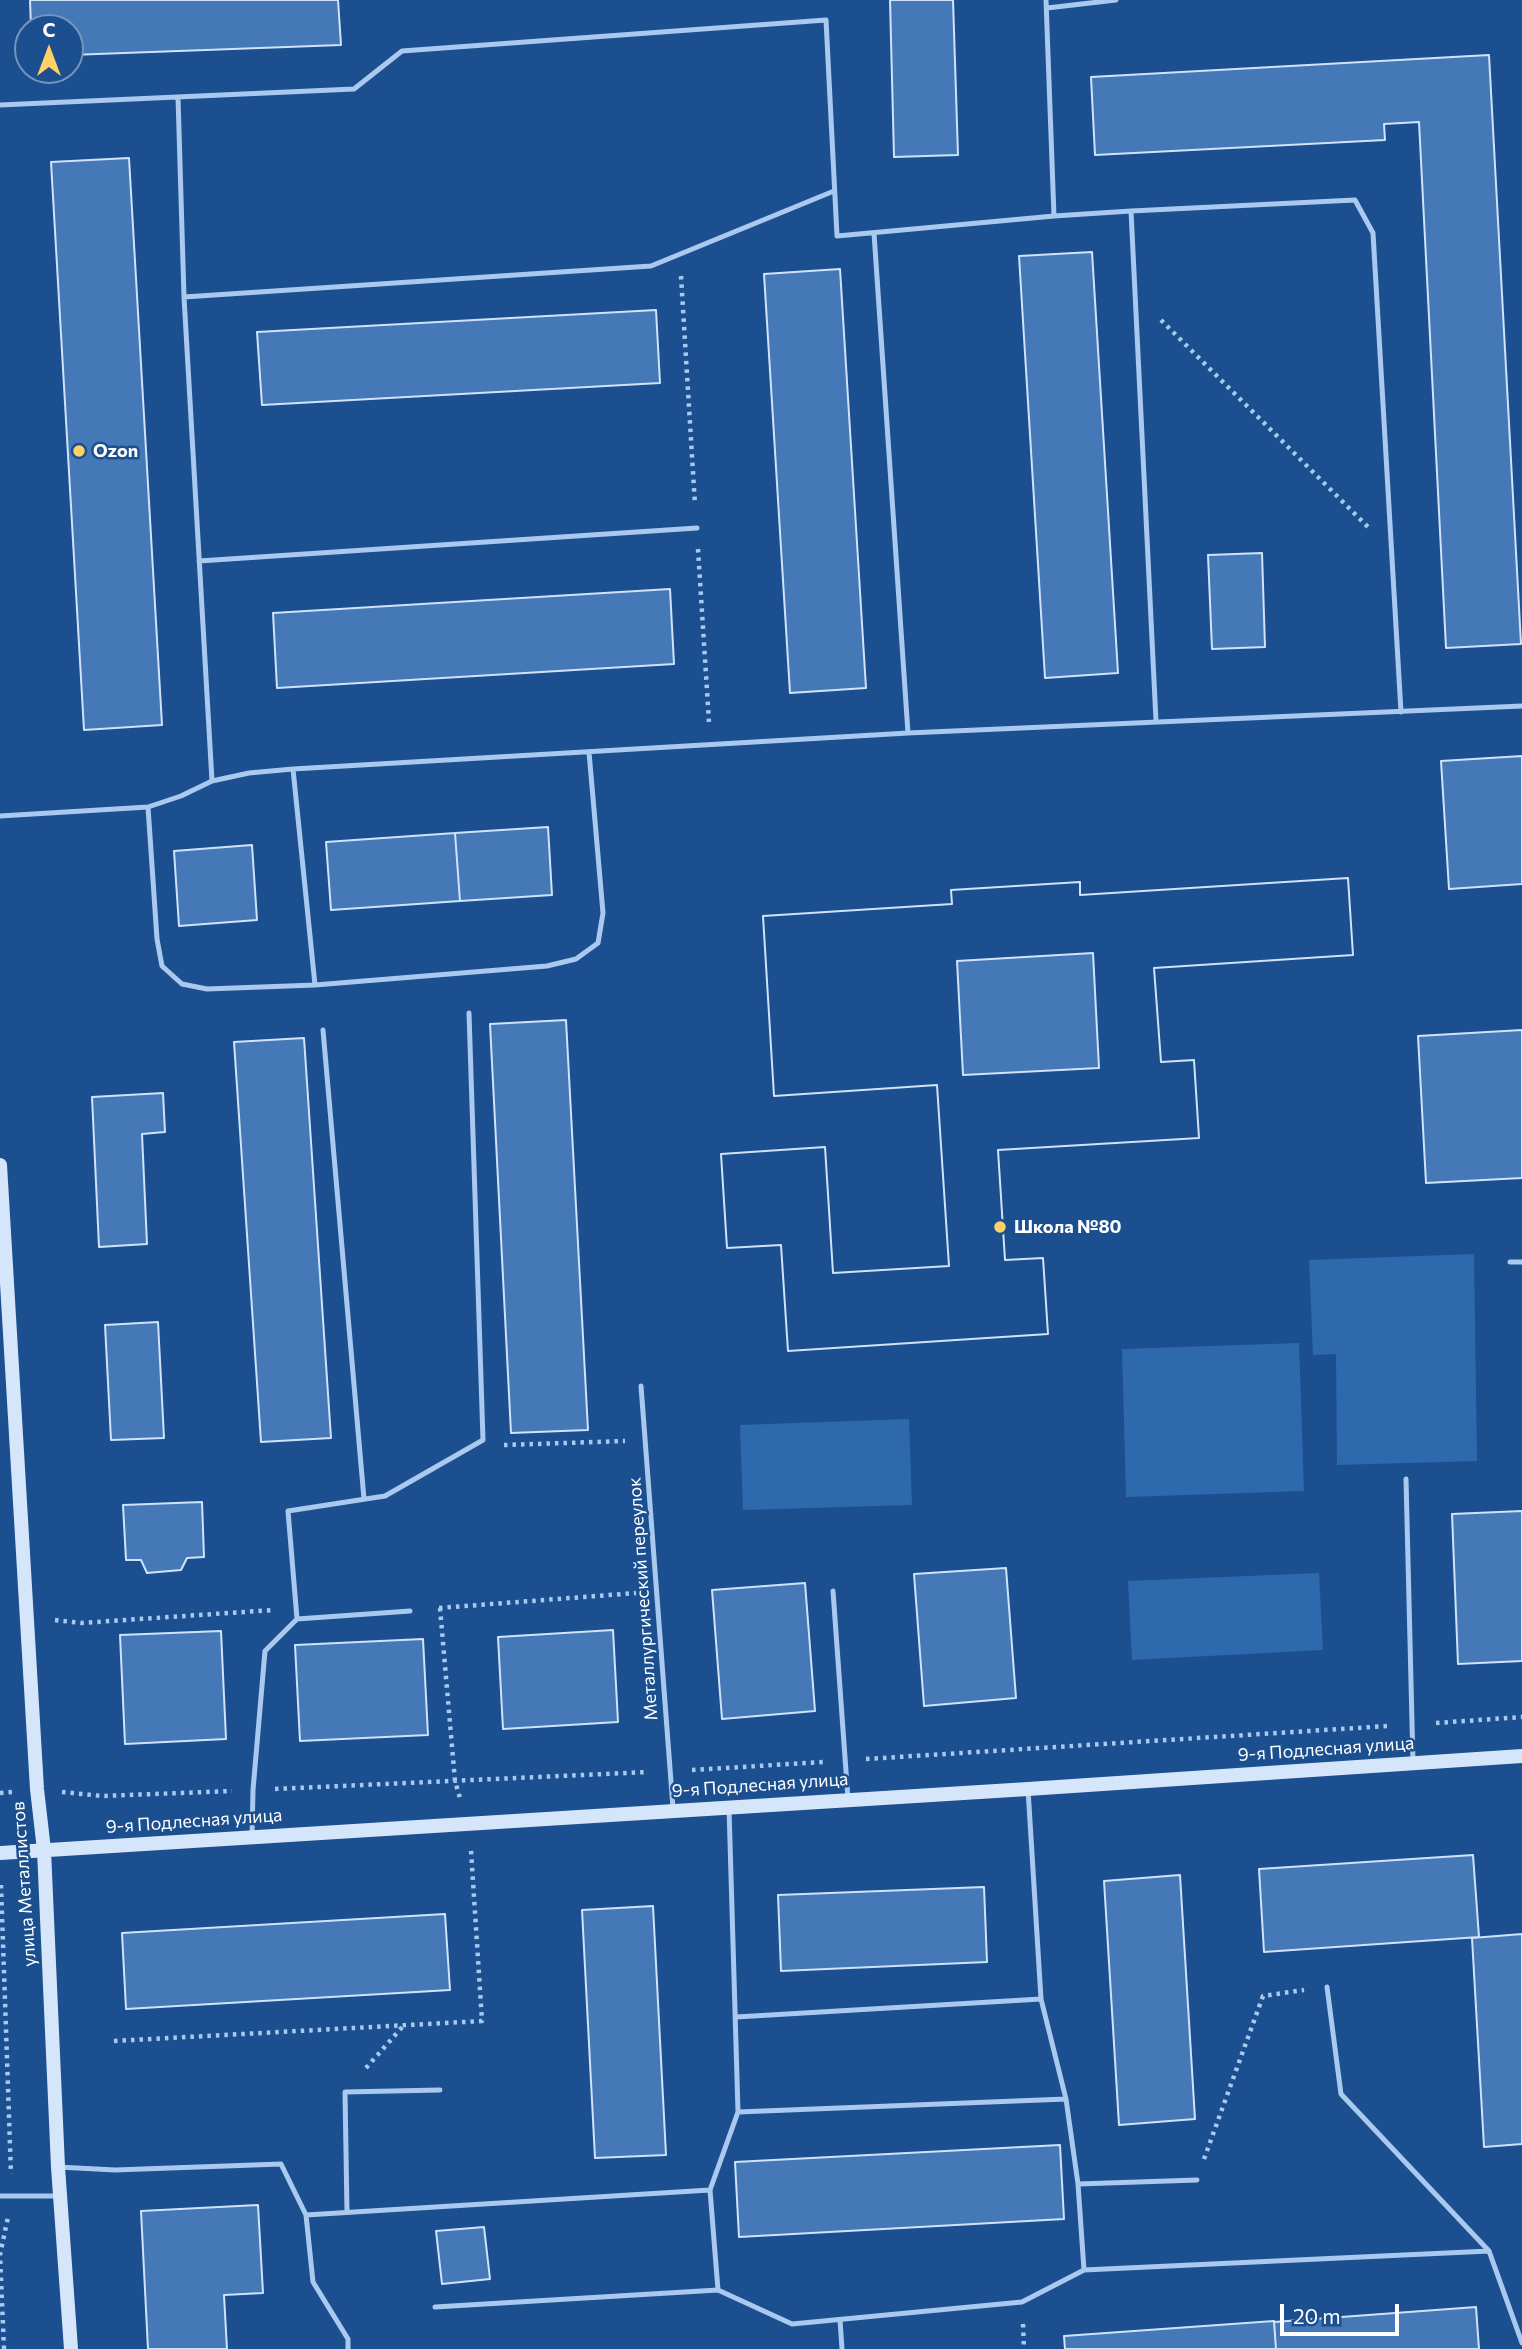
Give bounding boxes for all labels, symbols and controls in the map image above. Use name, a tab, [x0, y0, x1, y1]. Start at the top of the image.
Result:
north arrow	[14, 14, 84, 84]
text: С	[43, 18, 56, 41]
place label: Ozon	[93, 440, 138, 462]
marker: Ozon	[71, 443, 87, 459]
place label: Школа №80	[1014, 1216, 1121, 1238]
marker: Школа №80	[992, 1219, 1008, 1235]
street label: Металлургический переулок	[624, 1477, 662, 1721]
street label: 9-я Подлесная улица	[1237, 1732, 1415, 1766]
street label: 9-я Подлесная улица	[671, 1768, 849, 1802]
street label: улица Металлистов	[7, 1801, 41, 1967]
street label: 9-я Подлесная улица	[105, 1804, 283, 1838]
scale bar	[1284, 2290, 1403, 2334]
text: 20 m	[1293, 2303, 1341, 2328]

